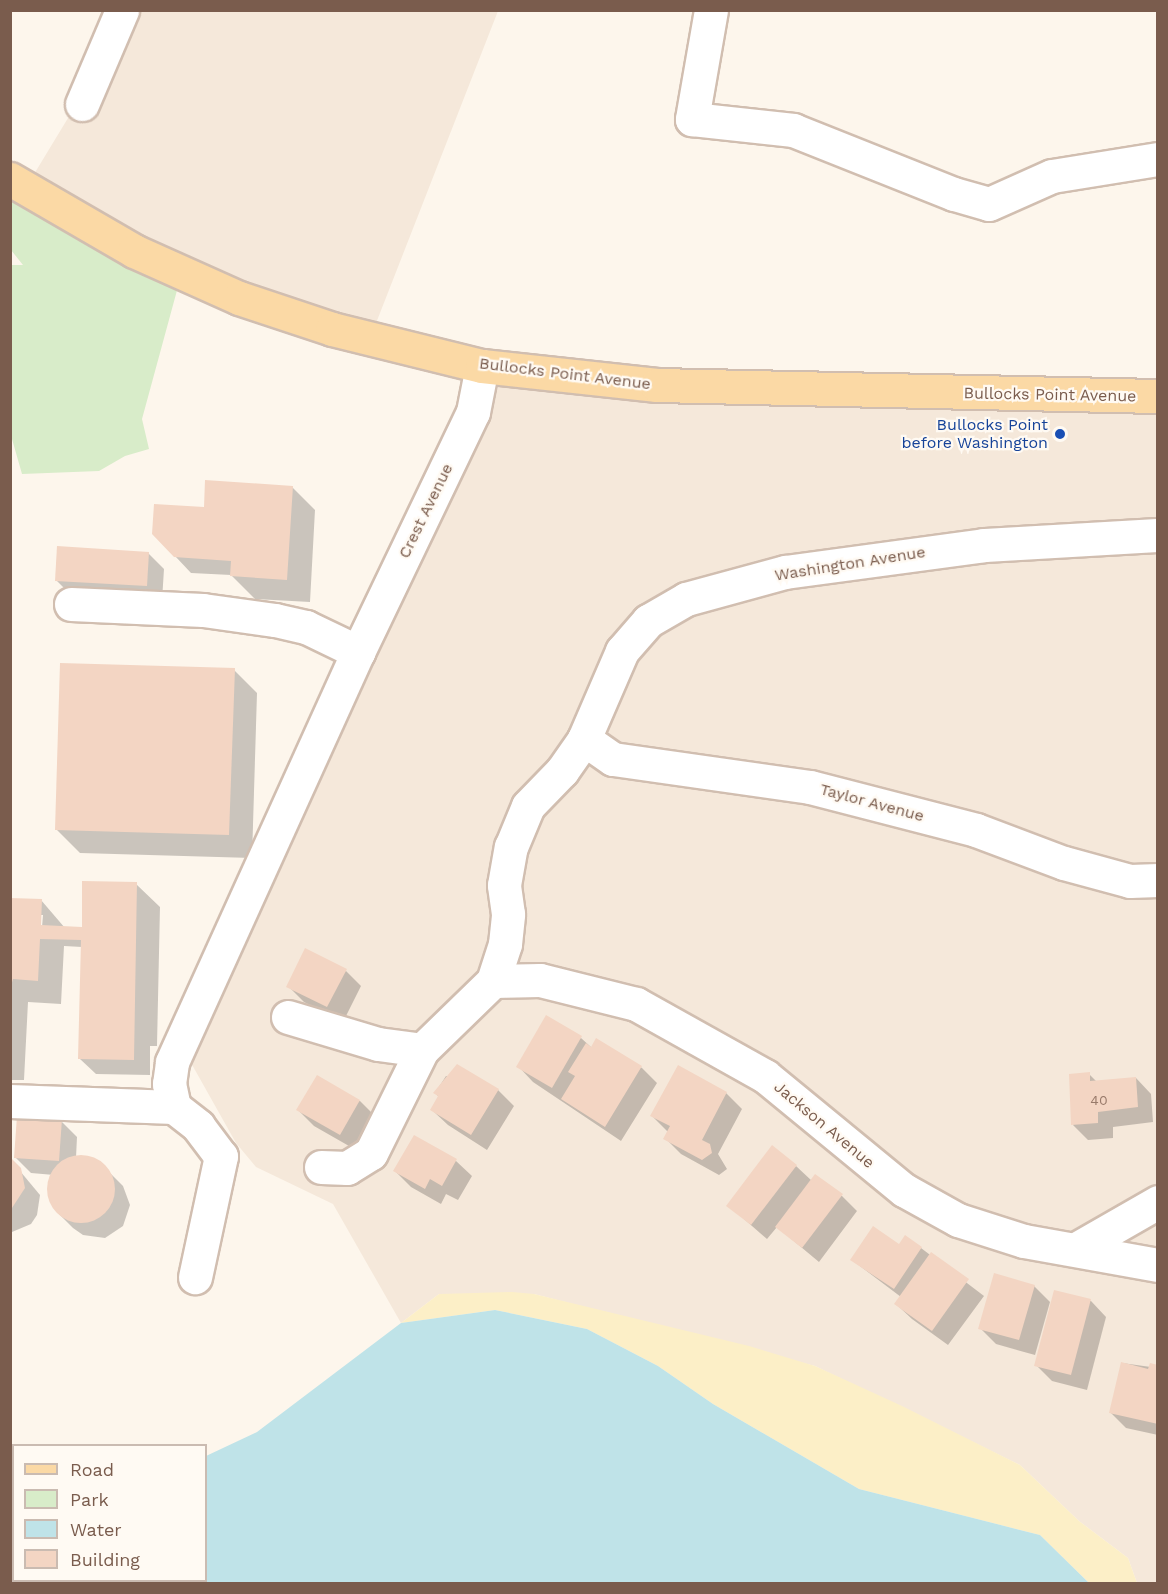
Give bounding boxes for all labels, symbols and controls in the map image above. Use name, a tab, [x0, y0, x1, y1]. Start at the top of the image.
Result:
street label: Bullocks Point Avenue	[478, 354, 652, 394]
street label: Bullocks Point Avenue	[963, 384, 1137, 406]
place label: Bullocks Point before Washington	[901, 415, 1048, 453]
marker: Bullocks Point before Washington	[1053, 427, 1067, 441]
street label: Crest Avenue	[395, 460, 457, 562]
street label: Washington Avenue	[773, 543, 927, 585]
street label: Taylor Avenue	[817, 780, 927, 826]
street label: Jackson Avenue	[770, 1077, 878, 1173]
house number: 40	[1090, 1092, 1108, 1108]
legend	[12, 1444, 207, 1582]
text: Road	[70, 1459, 114, 1480]
text: Park	[70, 1489, 109, 1510]
text: Water	[70, 1519, 122, 1540]
text: Building	[70, 1549, 140, 1570]

